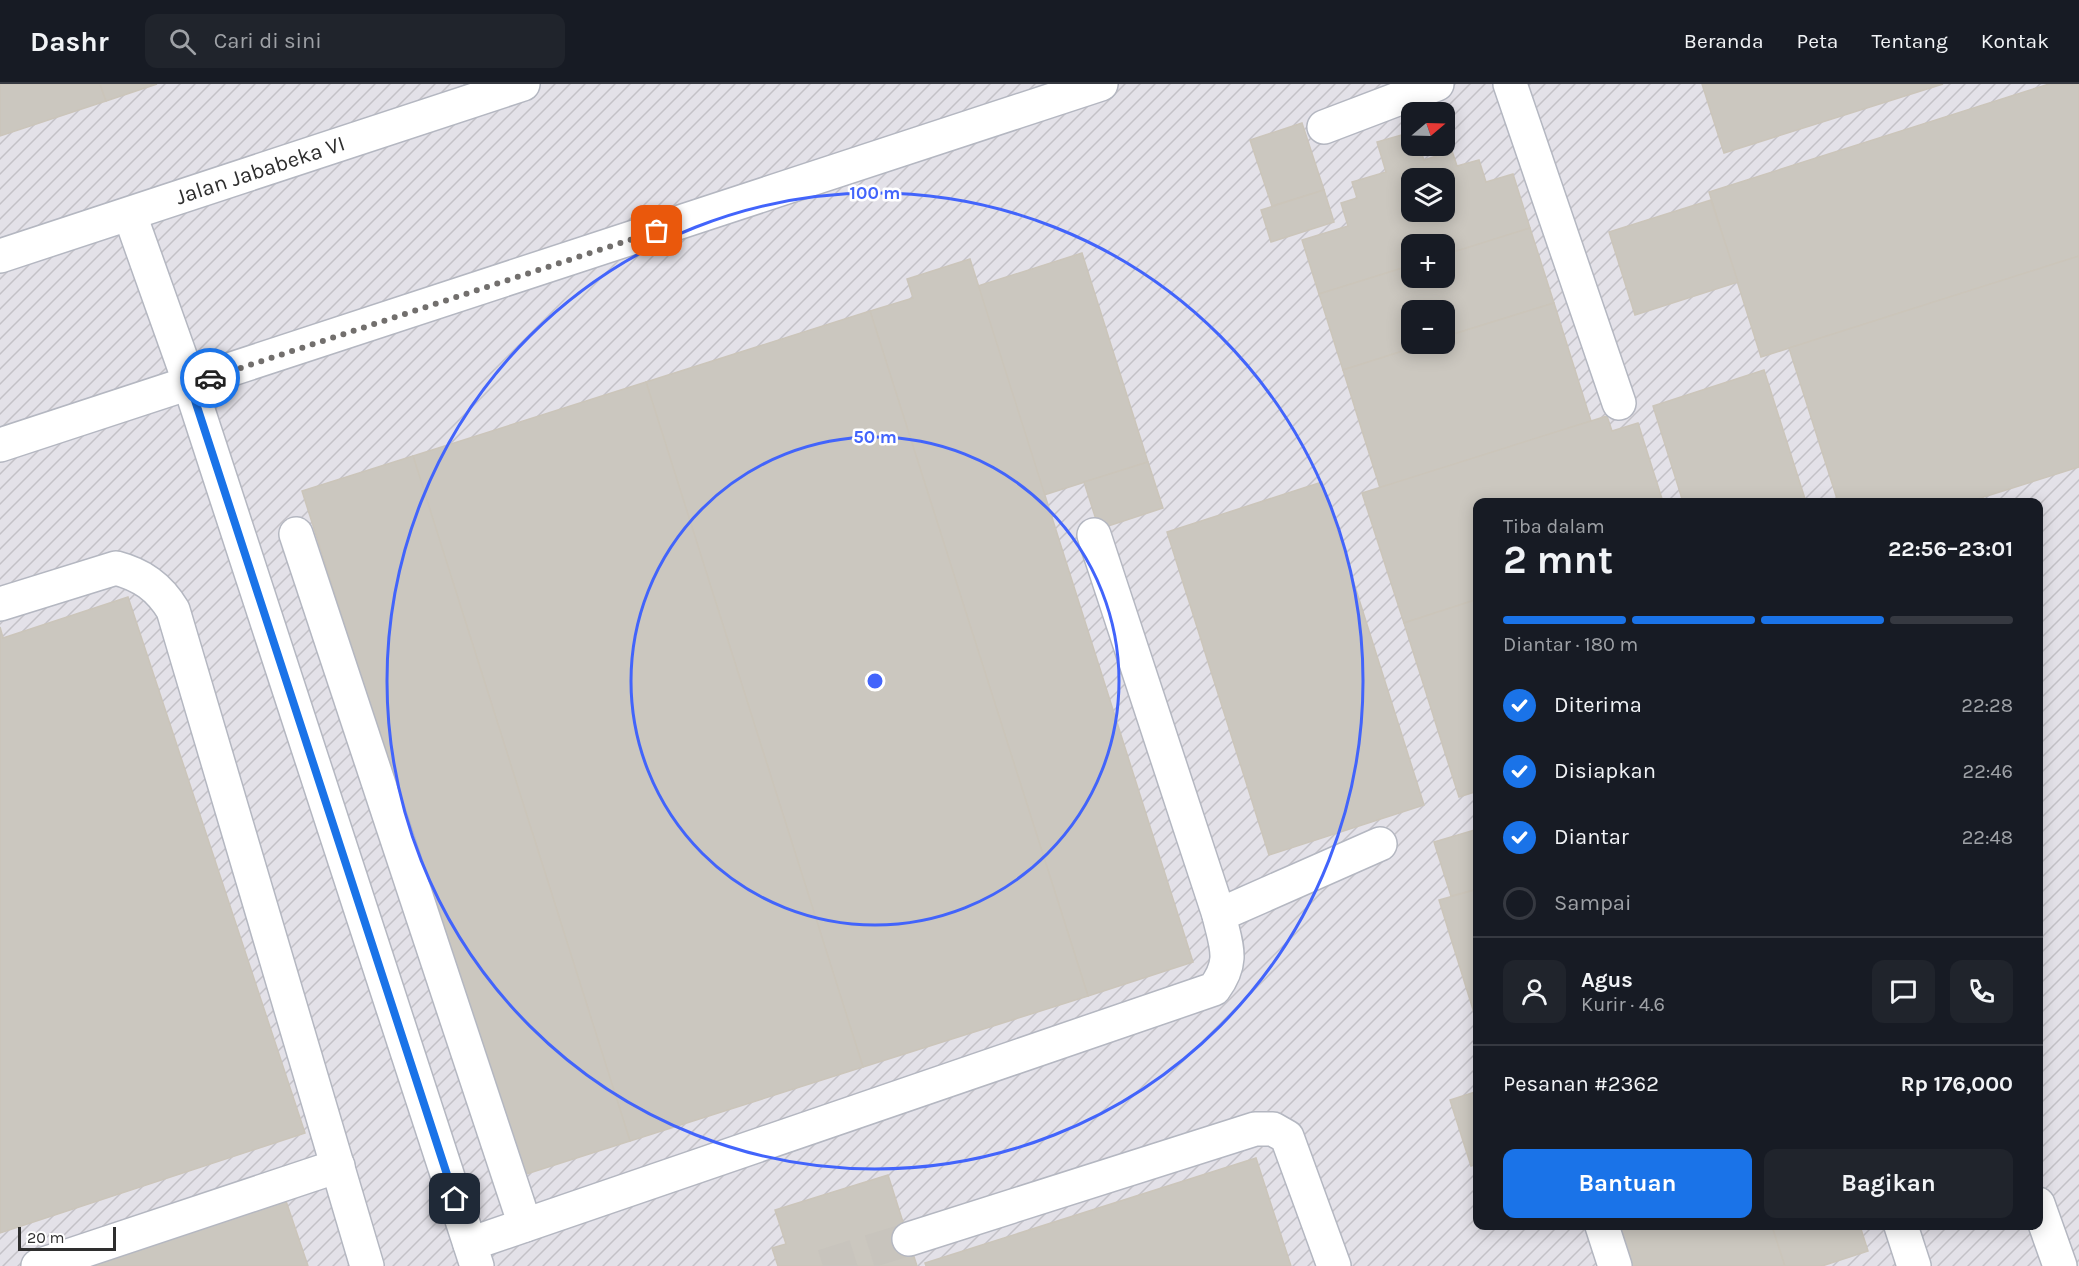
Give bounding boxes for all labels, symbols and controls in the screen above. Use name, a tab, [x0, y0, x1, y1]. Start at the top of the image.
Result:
search box	[145, 14, 565, 68]
text: Dashr	[30, 25, 109, 58]
icon: search	[166, 25, 199, 58]
text: Cari di sini	[214, 28, 322, 54]
text: Beranda	[1684, 29, 1764, 53]
text: Peta	[1797, 29, 1838, 53]
text: Tentang	[1871, 29, 1948, 53]
text: Kontak	[1981, 29, 2049, 53]
north arrow	[1401, 102, 1455, 156]
map controls	[1401, 102, 1455, 354]
street label: Jalan Jababeka VI	[172, 130, 348, 210]
button: layers	[1401, 168, 1455, 222]
text: 100 m	[850, 182, 900, 204]
pin	[631, 205, 682, 256]
icon: bag	[640, 214, 673, 247]
button: +	[1401, 234, 1455, 288]
button: −	[1401, 300, 1455, 354]
courier	[180, 348, 240, 408]
icon: car	[194, 362, 227, 395]
text: 50 m	[853, 426, 897, 448]
text: Tiba dalam	[1503, 515, 1605, 538]
text: 22:56–23:01	[1888, 536, 2013, 562]
text: 2 mnt	[1503, 537, 1613, 583]
text: Diantar · 180 m	[1503, 633, 1638, 656]
centre of rings	[865, 671, 885, 691]
icon: check	[1503, 689, 1536, 722]
text: Diterima	[1554, 692, 1642, 718]
text: 22:28	[1961, 694, 2013, 717]
icon: check	[1503, 755, 1536, 788]
text: Disiapkan	[1554, 758, 1656, 784]
text: 22:46	[1963, 760, 2013, 783]
icon: check	[1503, 821, 1536, 854]
text: Diantar	[1554, 824, 1629, 850]
text: 22:48	[1962, 826, 2013, 849]
text: Sampai	[1554, 890, 1632, 916]
button: person	[1503, 960, 1566, 1023]
button: chat	[1872, 960, 1935, 1023]
button: phone	[1950, 960, 2013, 1023]
text: Agus	[1581, 967, 1633, 993]
text: Kurir · 4.6	[1581, 993, 1665, 1016]
text: Pesanan #2362	[1503, 1071, 1659, 1097]
text: Rp 176,000	[1900, 1071, 2013, 1097]
button: Bantuan	[1503, 1149, 1752, 1218]
button: Bagikan	[1764, 1149, 2013, 1218]
pin	[429, 1173, 480, 1224]
icon: home	[438, 1182, 471, 1215]
scale bar	[18, 1224, 116, 1252]
text: 20 m	[27, 1228, 65, 1247]

